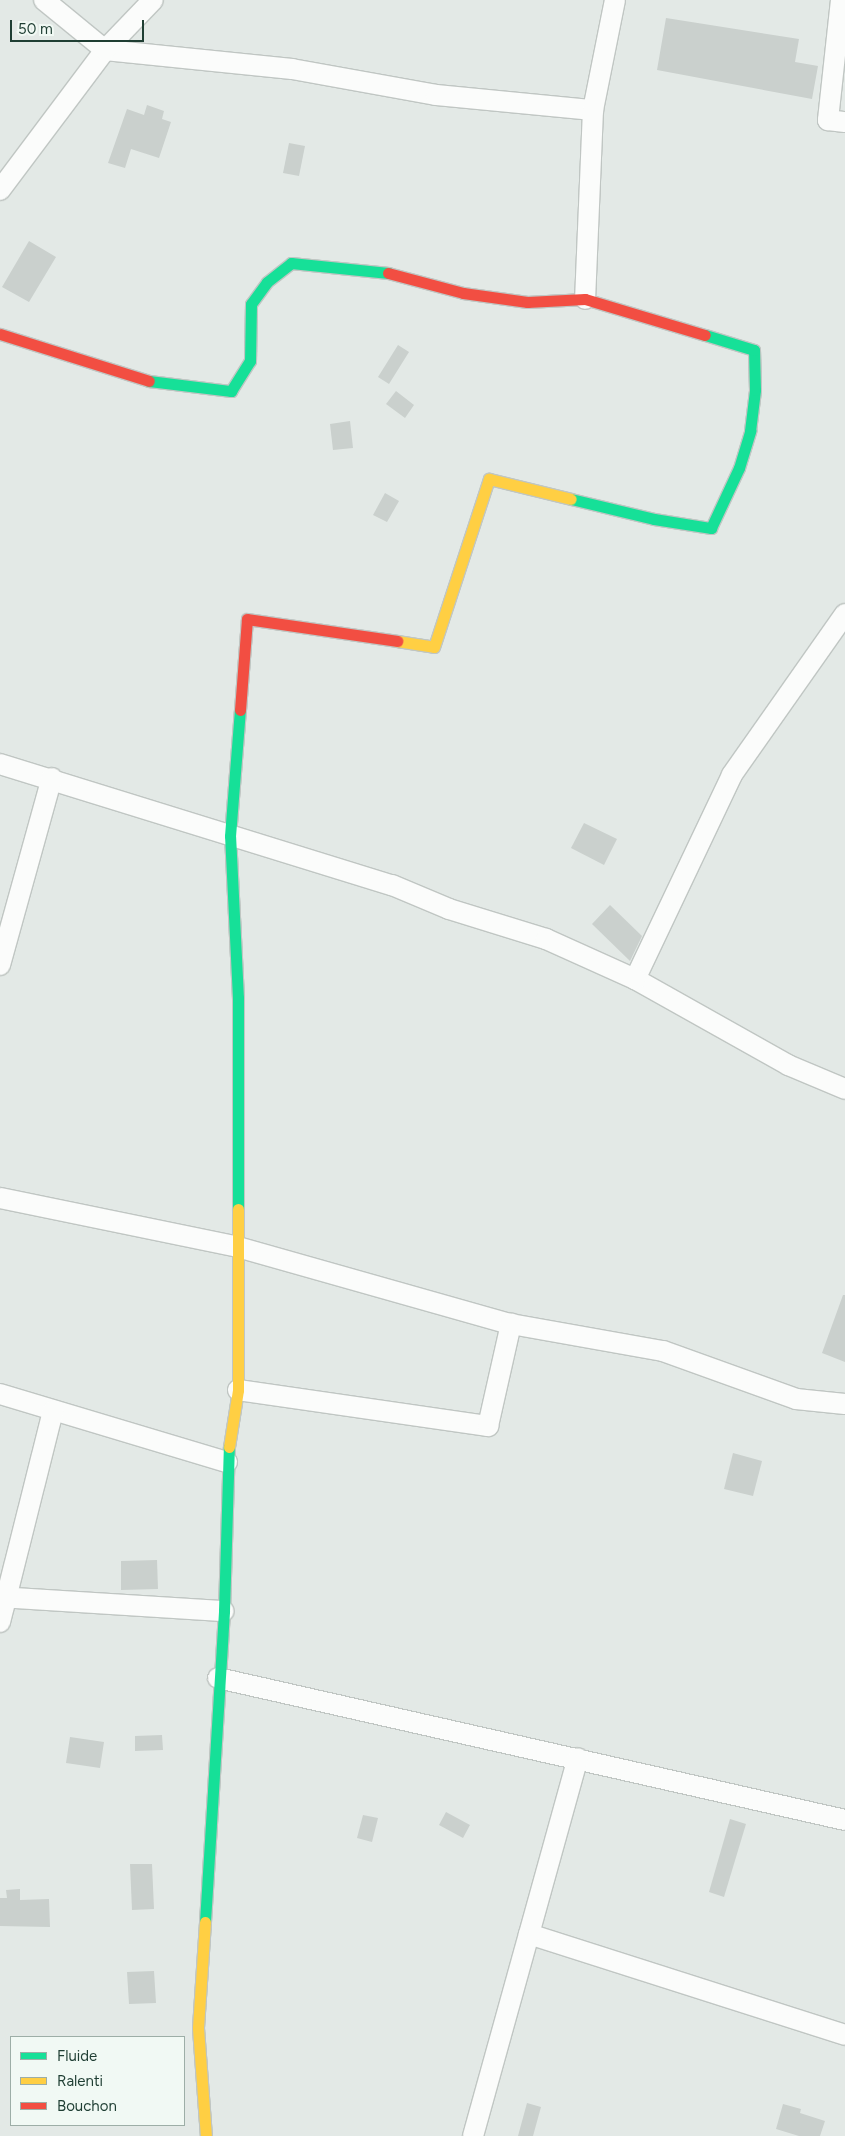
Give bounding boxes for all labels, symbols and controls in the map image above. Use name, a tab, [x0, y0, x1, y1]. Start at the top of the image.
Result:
scale bar	[12, 10, 146, 42]
text: 50 m	[18, 20, 53, 38]
legend	[10, 2036, 185, 2126]
text: Fluide	[57, 2047, 97, 2065]
text: Ralenti	[57, 2072, 103, 2090]
text: Bouchon	[57, 2097, 117, 2115]

